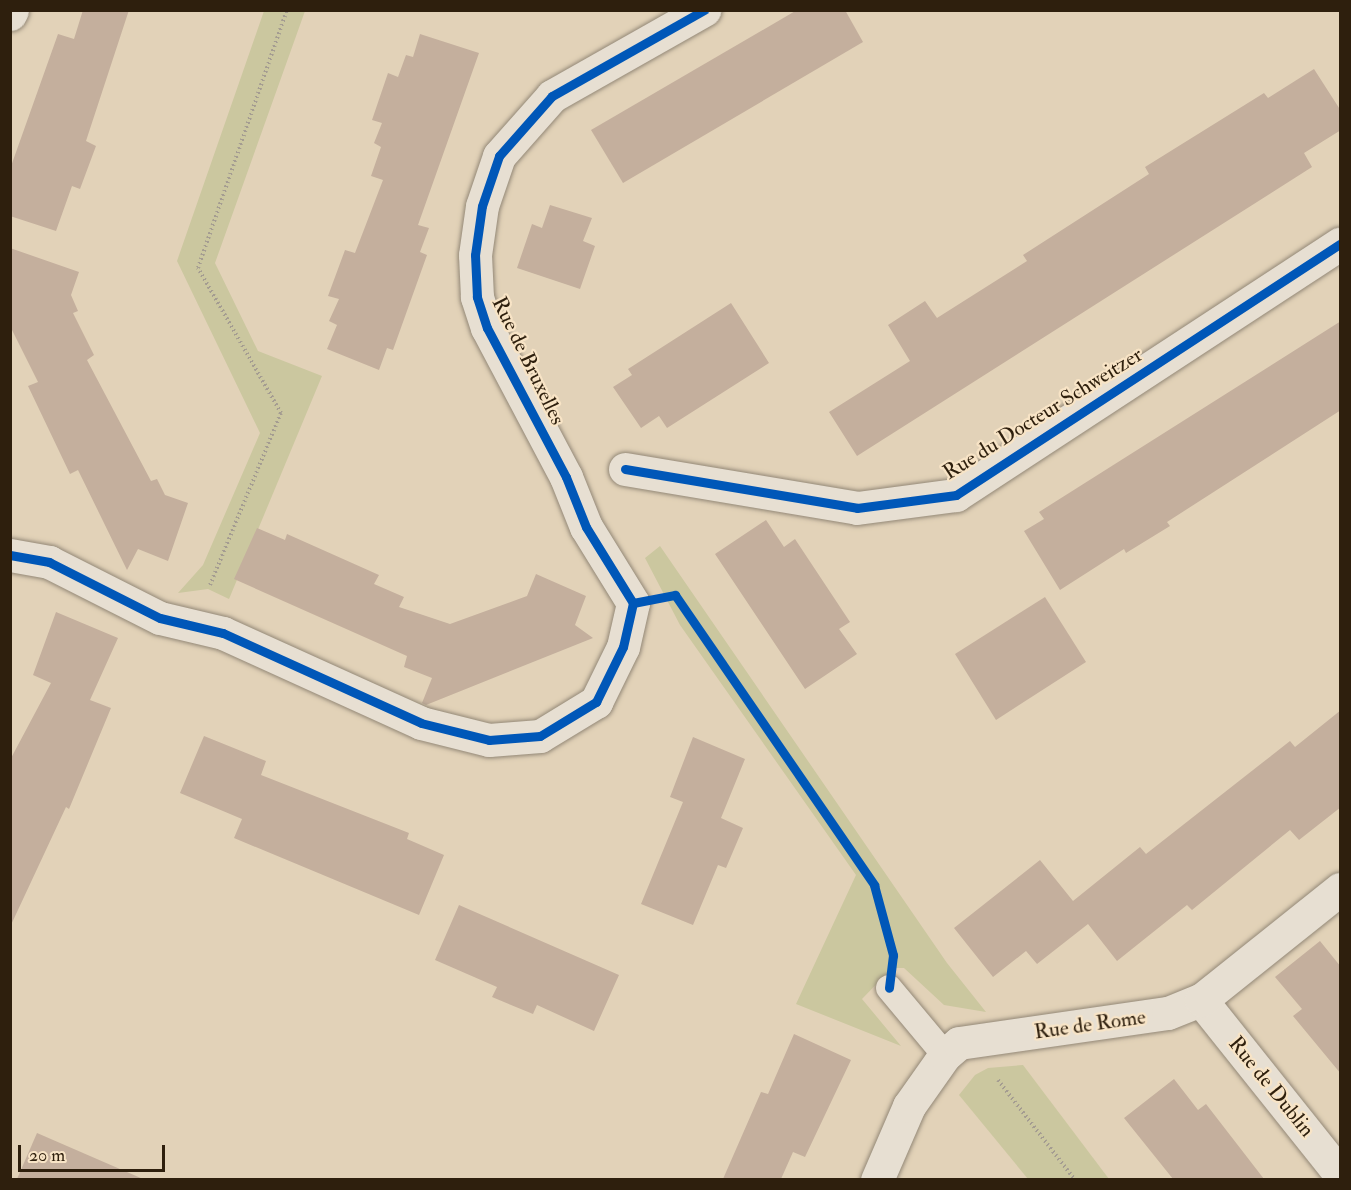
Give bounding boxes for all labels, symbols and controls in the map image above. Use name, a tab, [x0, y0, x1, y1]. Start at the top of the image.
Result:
street label: Rue de Bruxelles	[486, 293, 570, 429]
street label: Rue du Docteur Schweitzer	[939, 342, 1147, 486]
street label: Rue de Rome	[1033, 1005, 1147, 1045]
street label: Rue de Dublin	[1223, 1032, 1319, 1142]
scale bar	[21, 1133, 168, 1171]
text: 20 m	[29, 1144, 65, 1167]

